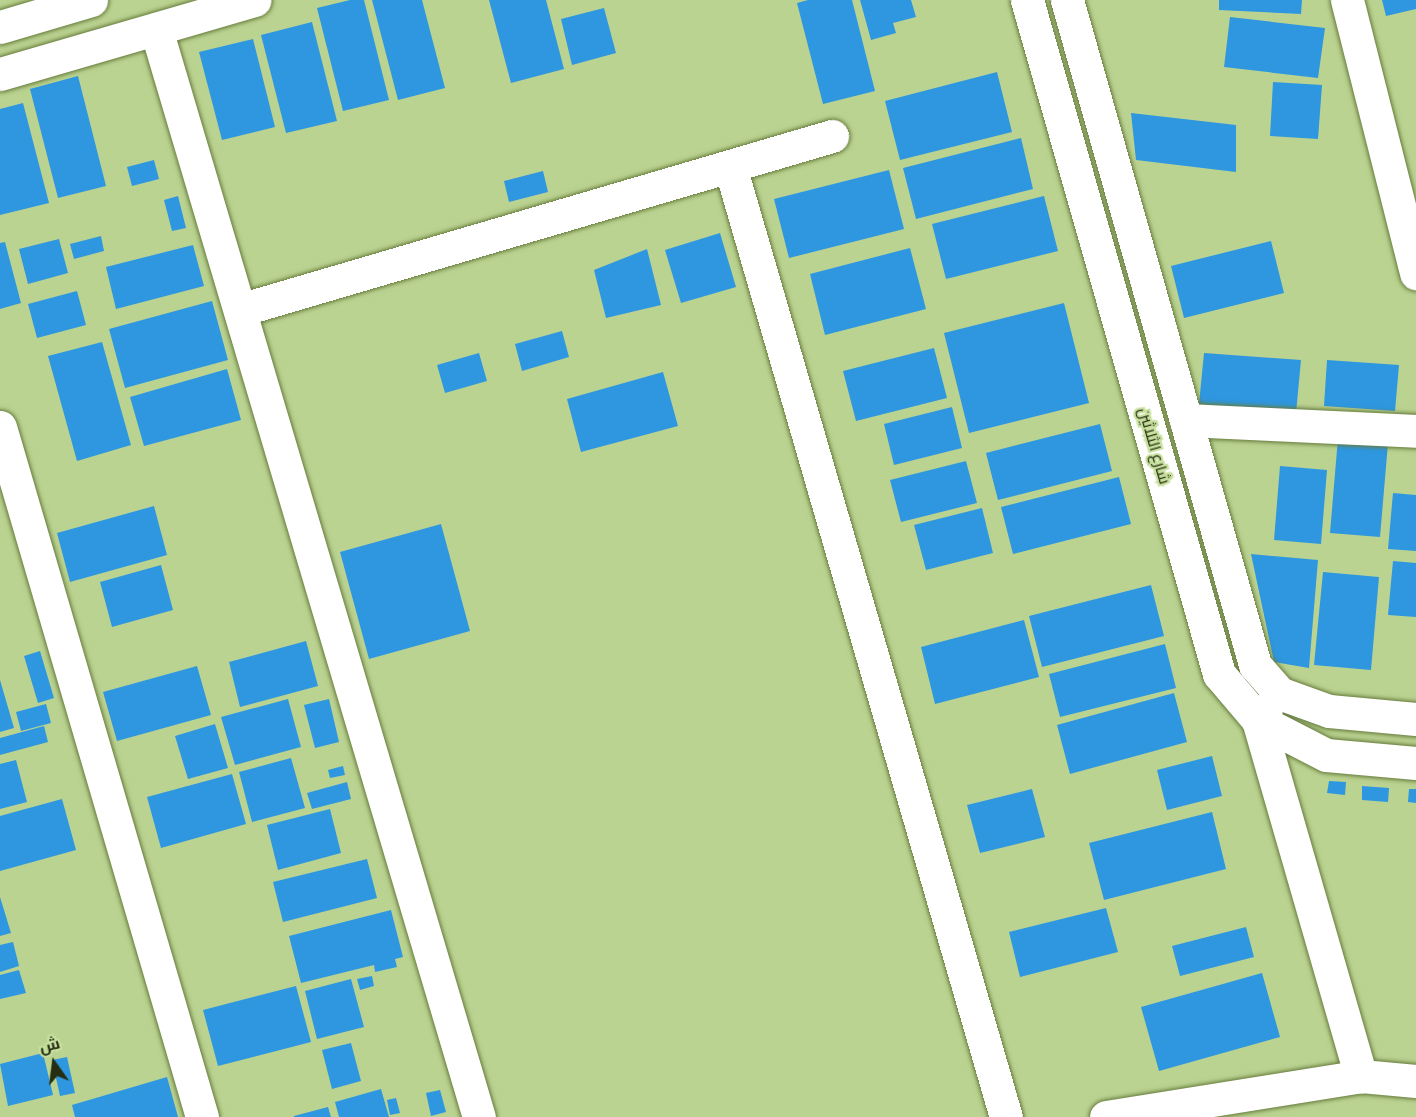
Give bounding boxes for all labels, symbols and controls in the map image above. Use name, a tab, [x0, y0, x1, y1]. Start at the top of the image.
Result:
street label: شارع الثلاثين	[1134, 405, 1174, 487]
north arrow	[24, 1033, 84, 1093]
text: ش	[37, 1033, 62, 1058]

